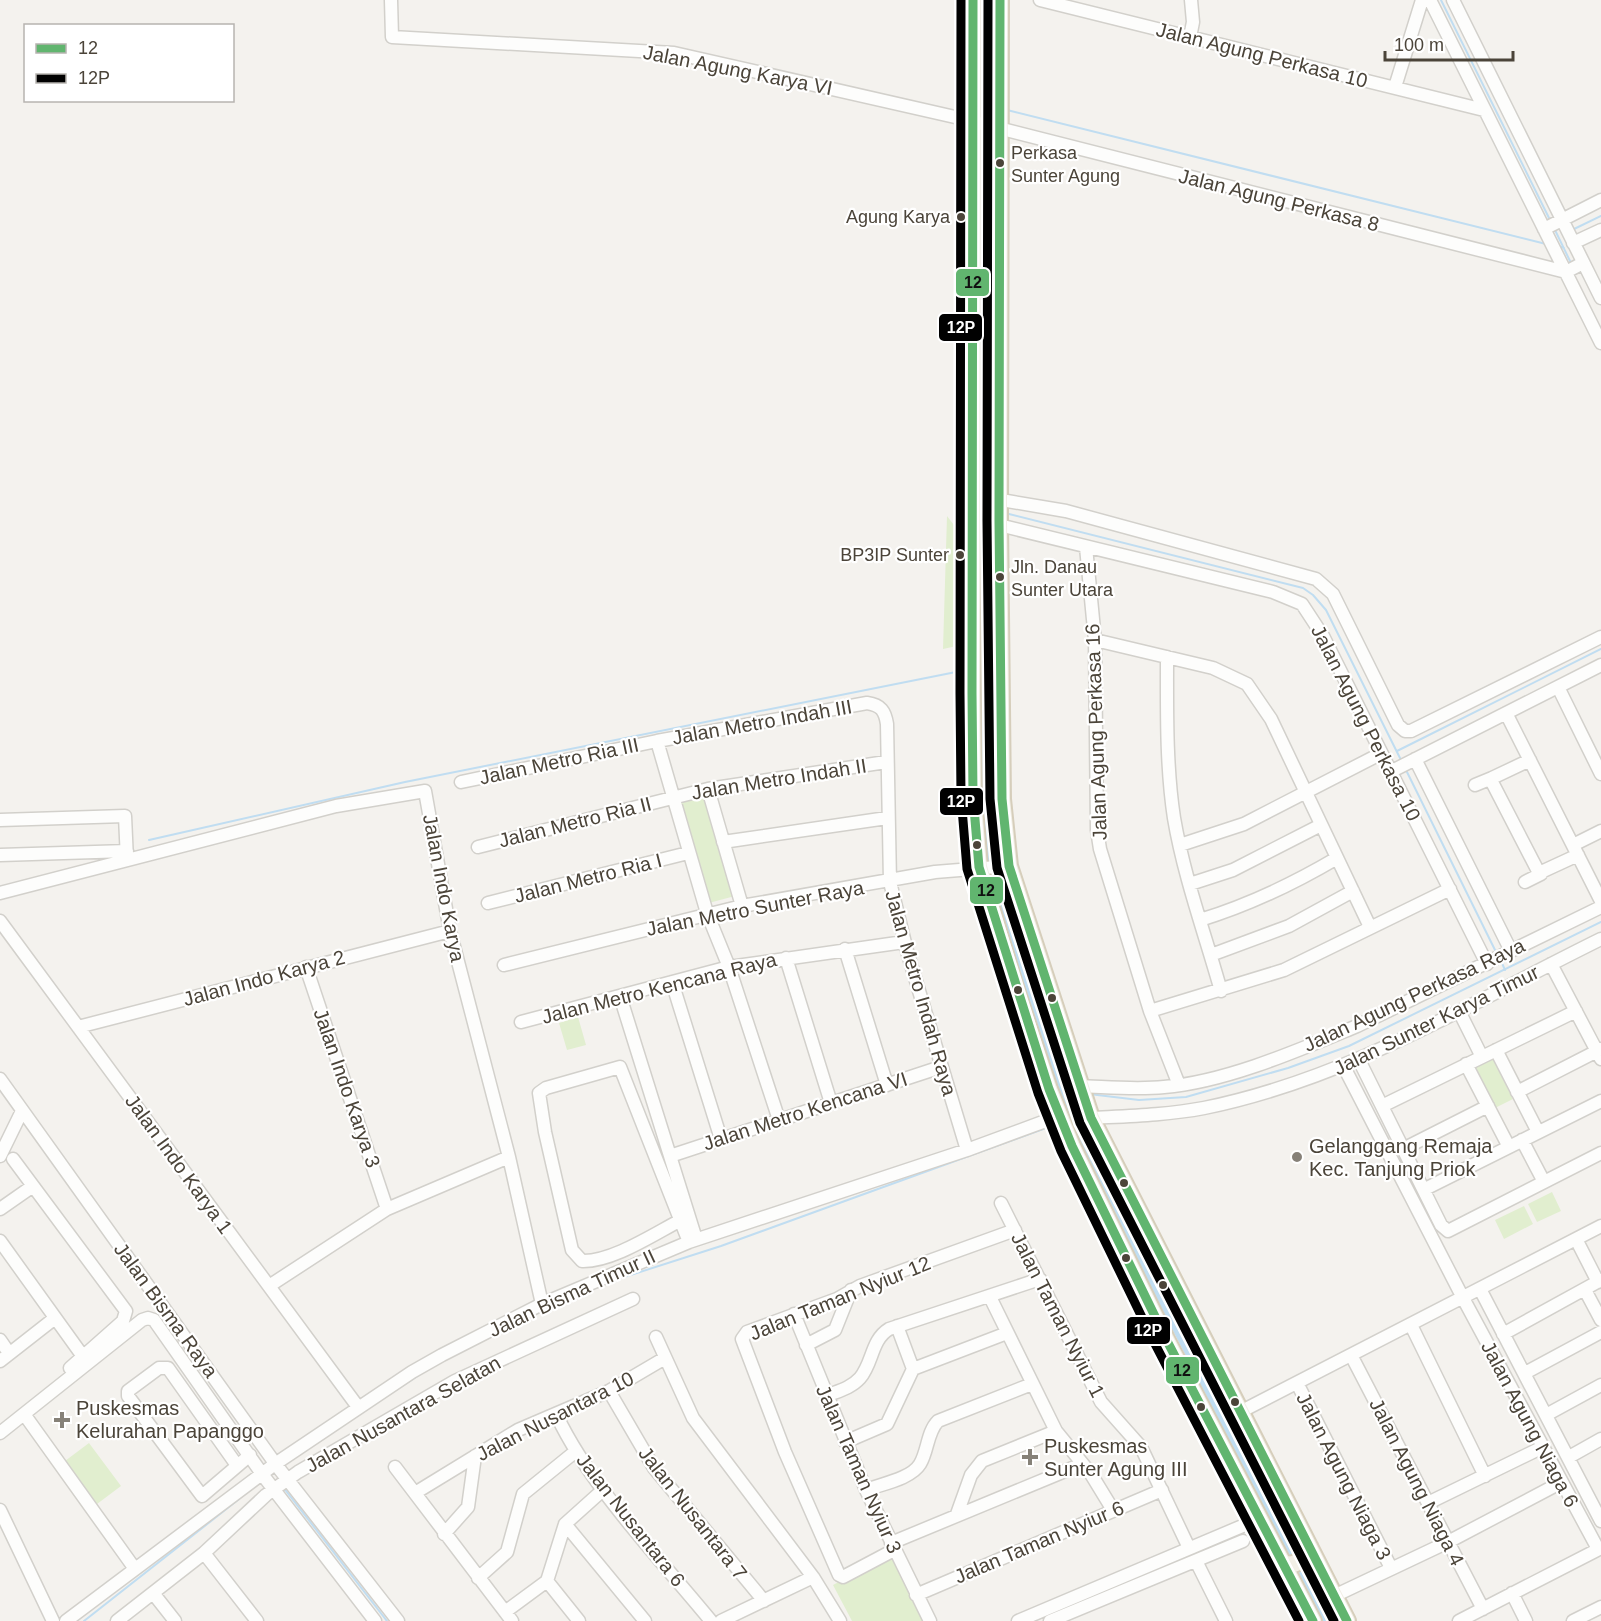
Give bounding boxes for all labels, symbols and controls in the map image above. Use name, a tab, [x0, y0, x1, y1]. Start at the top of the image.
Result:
street label: Jalan Agung Perkasa 10	[1154, 18, 1370, 92]
legend	[24, 24, 234, 102]
scale bar	[1385, 24, 1512, 62]
text: 100 m	[1394, 35, 1444, 55]
text: 12	[78, 38, 98, 58]
street label: Jalan Agung Karya VI	[641, 41, 835, 99]
text: 12P	[78, 68, 110, 88]
place label: Perkasa Sunter Agung	[1011, 143, 1120, 186]
marker: Perkasa Sunter Agung	[994, 157, 1006, 169]
street label: Jalan Agung Perkasa 8	[1177, 164, 1381, 236]
place label: Agung Karya	[846, 207, 951, 227]
marker: Agung Karya	[955, 211, 967, 223]
line badge: 12	[955, 268, 990, 297]
text: 12	[964, 274, 982, 291]
line badge: 12P	[938, 313, 983, 342]
text: 12P	[947, 319, 976, 336]
place label: BP3IP Sunter	[840, 545, 949, 565]
marker: BP3IP Sunter	[954, 549, 966, 561]
place label: Jln. Danau Sunter Utara	[1011, 557, 1114, 600]
marker: Jln. Danau Sunter Utara	[994, 571, 1006, 583]
street label: Jalan Agung Perkasa 10	[1307, 621, 1425, 825]
street label: Jalan Agung Perkasa 16	[1081, 623, 1111, 841]
street label: Jalan Metro Indah III	[670, 695, 854, 749]
street label: Jalan Metro Ria III	[477, 733, 641, 789]
street label: Jalan Metro Indah II	[690, 754, 868, 804]
line badge: 12P	[939, 787, 984, 816]
street label: Jalan Metro Ria II	[496, 792, 654, 852]
text: 12P	[947, 793, 976, 810]
street label: Jalan Indo Karya	[419, 812, 469, 965]
unlabelled marker	[971, 839, 983, 851]
street label: Jalan Metro Ria I	[512, 849, 664, 907]
street label: Jalan Metro Sunter Raya	[644, 876, 867, 940]
line badge: 12	[969, 876, 1004, 905]
text: 12	[977, 882, 995, 899]
street label: Jalan Metro Indah Raya	[881, 888, 961, 1099]
street label: Jalan Agung Perkasa Raya	[1300, 934, 1529, 1056]
street label: Jalan Indo Karya 2	[181, 946, 347, 1010]
street label: Jalan Metro Kencana Raya	[539, 948, 780, 1028]
street label: Jalan Sunter Karya Timur	[1330, 961, 1543, 1079]
unlabelled marker	[1012, 984, 1024, 996]
unlabelled marker	[1046, 992, 1058, 1004]
street label: Jalan Indo Karya 3	[309, 1006, 385, 1170]
street label: Jalan Metro Kencana VI	[700, 1068, 910, 1154]
street label: Jalan Indo Karya 1	[121, 1090, 237, 1238]
place label: Gelanggang Remaja Kec. Tanjung Priok	[1309, 1135, 1493, 1180]
marker: Gelanggang Remaja Kec. Tanjung Priok	[1290, 1150, 1304, 1164]
unlabelled marker	[1118, 1177, 1130, 1189]
street label: Jalan Taman Nyiur 1	[1007, 1229, 1109, 1401]
street label: Jalan Bisma Raya	[110, 1238, 223, 1382]
street label: Jalan Bisma Timur II	[485, 1245, 659, 1341]
street label: Jalan Taman Nyiur 12	[746, 1252, 934, 1344]
unlabelled marker	[1120, 1252, 1132, 1264]
unlabelled marker	[1157, 1279, 1169, 1291]
line badge: 12P	[1126, 1316, 1171, 1345]
text: 12P	[1134, 1322, 1163, 1339]
street label: Jalan Agung Niaga 6	[1477, 1337, 1583, 1511]
street label: Jalan Nusantara Selatan	[302, 1351, 504, 1477]
line badge: 12	[1165, 1356, 1200, 1385]
text: 12	[1173, 1362, 1191, 1379]
street label: Jalan Nusantara 10	[473, 1367, 637, 1465]
street label: Jalan Taman Nyiur 3	[812, 1381, 906, 1557]
street label: Jalan Agung Niaga 3	[1292, 1389, 1396, 1563]
street label: Jalan Agung Niaga 4	[1365, 1395, 1469, 1569]
unlabelled marker	[1229, 1396, 1241, 1408]
place label: Puskesmas Kelurahan Papanggo	[76, 1397, 264, 1442]
unlabelled marker	[1195, 1401, 1207, 1413]
marker: Puskesmas Kelurahan Papanggo	[53, 1411, 71, 1429]
place label: Puskesmas Sunter Agung III	[1044, 1435, 1187, 1480]
street label: Jalan Nusantara 7	[634, 1442, 752, 1584]
marker: Puskesmas Sunter Agung III	[1021, 1448, 1039, 1466]
street label: Jalan Nusantara 6	[572, 1449, 690, 1591]
street label: Jalan Taman Nyiur 6	[951, 1496, 1127, 1588]

